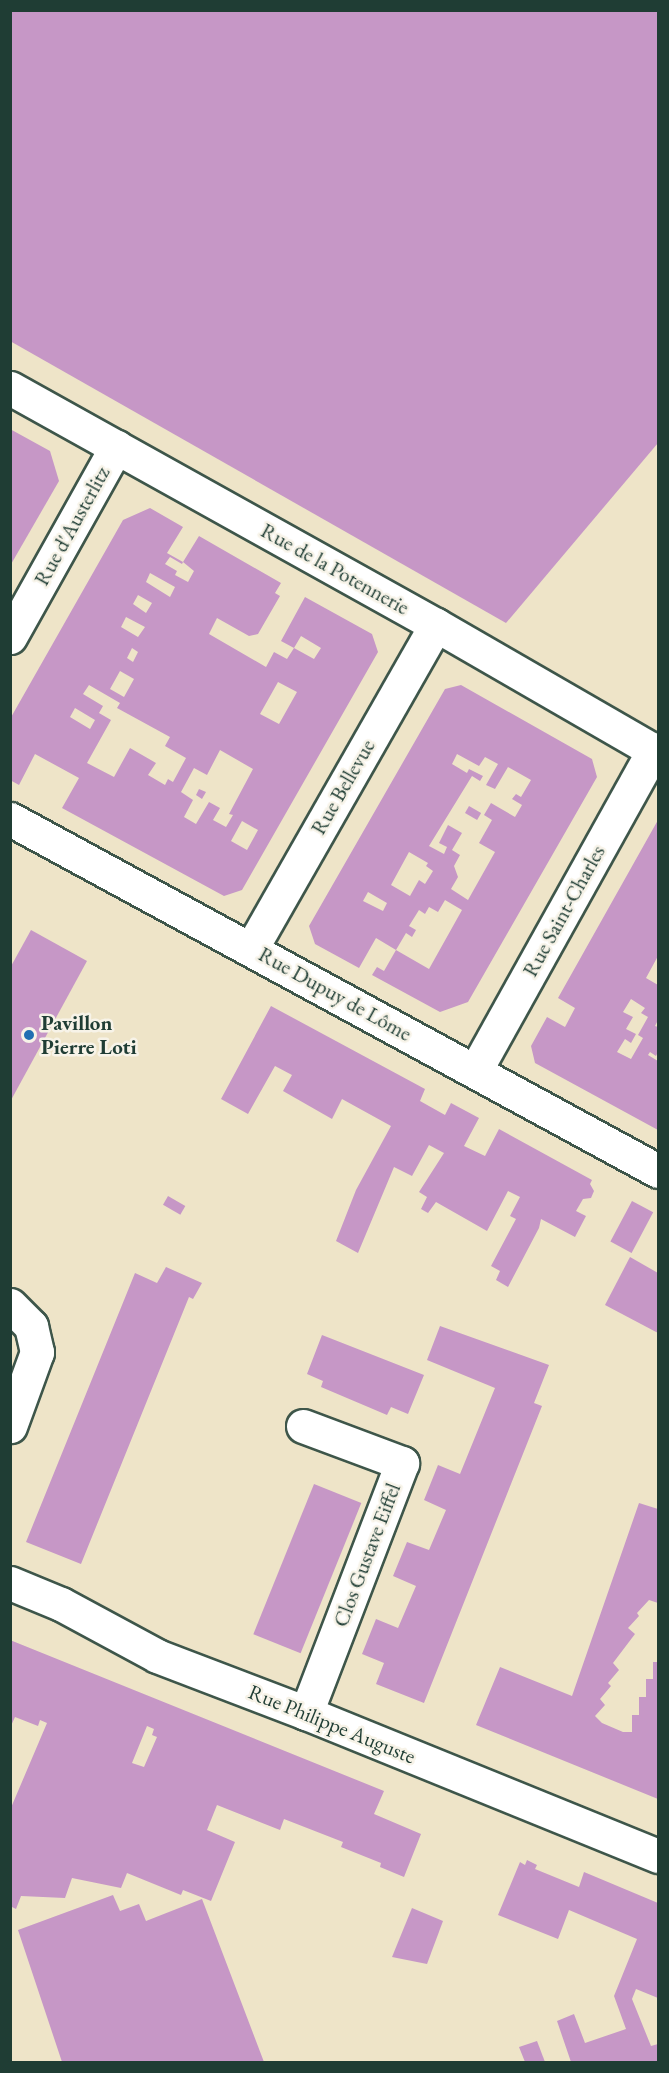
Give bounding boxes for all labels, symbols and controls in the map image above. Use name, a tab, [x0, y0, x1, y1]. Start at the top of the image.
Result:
street label: Rue d'Austerlitz	[29, 462, 115, 590]
street label: Rue de la Potennerie	[257, 518, 413, 620]
street label: Rue Bellevue	[306, 735, 380, 839]
street label: Rue Saint-Charles	[518, 841, 610, 981]
street label: Rue Dupuy de Lôme	[254, 942, 416, 1046]
place label: Pavillon Pierre Loti	[41, 1010, 137, 1060]
marker: Pavillon Pierre Loti	[22, 1028, 36, 1042]
street label: Clos Gustave Eiffel	[328, 1480, 406, 1630]
street label: Rue Philippe Auguste	[245, 1679, 419, 1769]

